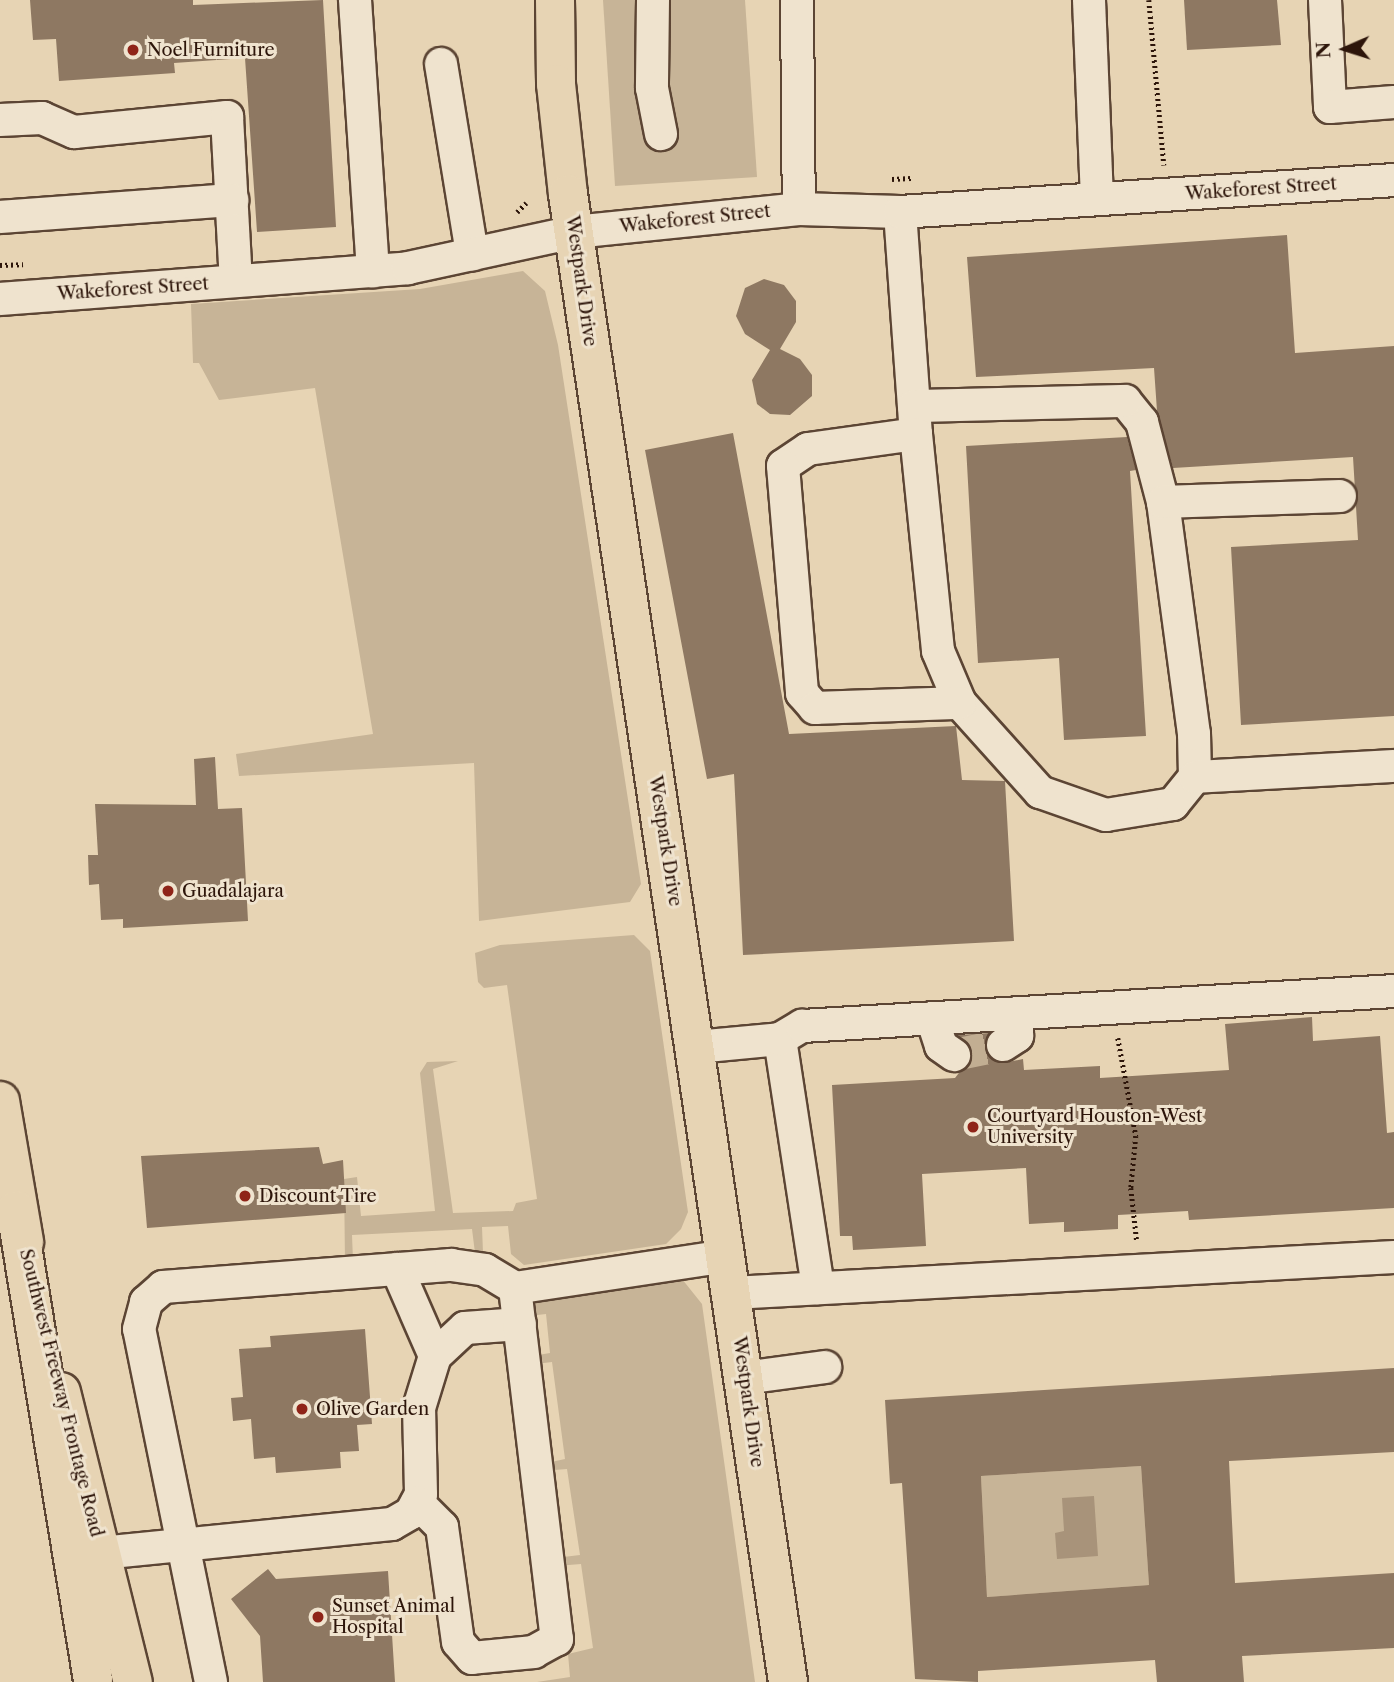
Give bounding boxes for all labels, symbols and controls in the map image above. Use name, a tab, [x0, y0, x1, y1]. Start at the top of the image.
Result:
north arrow	[1310, 14, 1380, 84]
place label: Noel Furniture	[147, 39, 275, 61]
text: N	[1312, 41, 1335, 59]
marker: Noel Furniture	[125, 42, 141, 58]
street label: Wakeforest Street	[1184, 173, 1338, 205]
street label: Wakeforest Street	[618, 200, 772, 238]
street label: Westpark Drive	[561, 214, 601, 348]
street label: Wakeforest Street	[56, 273, 210, 305]
street label: Westpark Drive	[644, 774, 686, 908]
place label: Guadalajara	[182, 880, 284, 902]
marker: Guadalajara	[160, 883, 176, 899]
place label: Courtyard Houston-West University	[987, 1106, 1202, 1148]
marker: Courtyard Houston-West University	[965, 1119, 981, 1135]
place label: Discount Tire	[259, 1185, 377, 1207]
marker: Discount Tire	[237, 1188, 253, 1204]
street label: Southwest Freeway Frontage Road	[15, 1247, 107, 1539]
street label: Westpark Drive	[728, 1335, 768, 1469]
place label: Olive Garden	[316, 1398, 429, 1420]
marker: Olive Garden	[294, 1401, 310, 1417]
place label: Sunset Animal Hospital	[332, 1596, 456, 1638]
marker: Sunset Animal Hospital	[310, 1609, 326, 1625]

